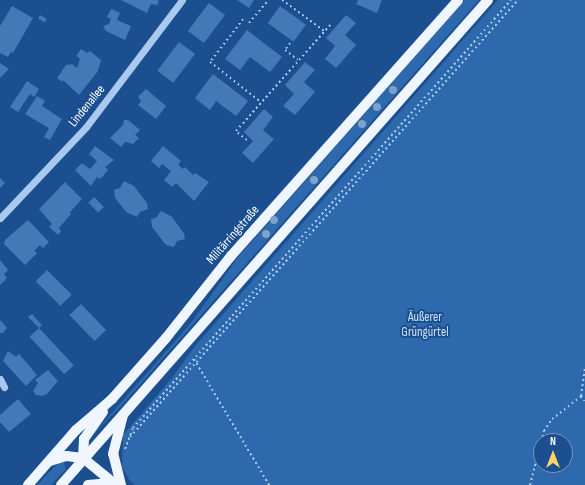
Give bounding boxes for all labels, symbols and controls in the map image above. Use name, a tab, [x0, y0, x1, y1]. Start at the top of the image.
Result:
street label: Lindenallee	[65, 82, 109, 130]
street label: Militärringstraße	[203, 202, 263, 268]
park label: Äußerer Grüngürtel	[401, 310, 449, 341]
north arrow	[533, 433, 573, 473]
text: N	[550, 435, 556, 448]

